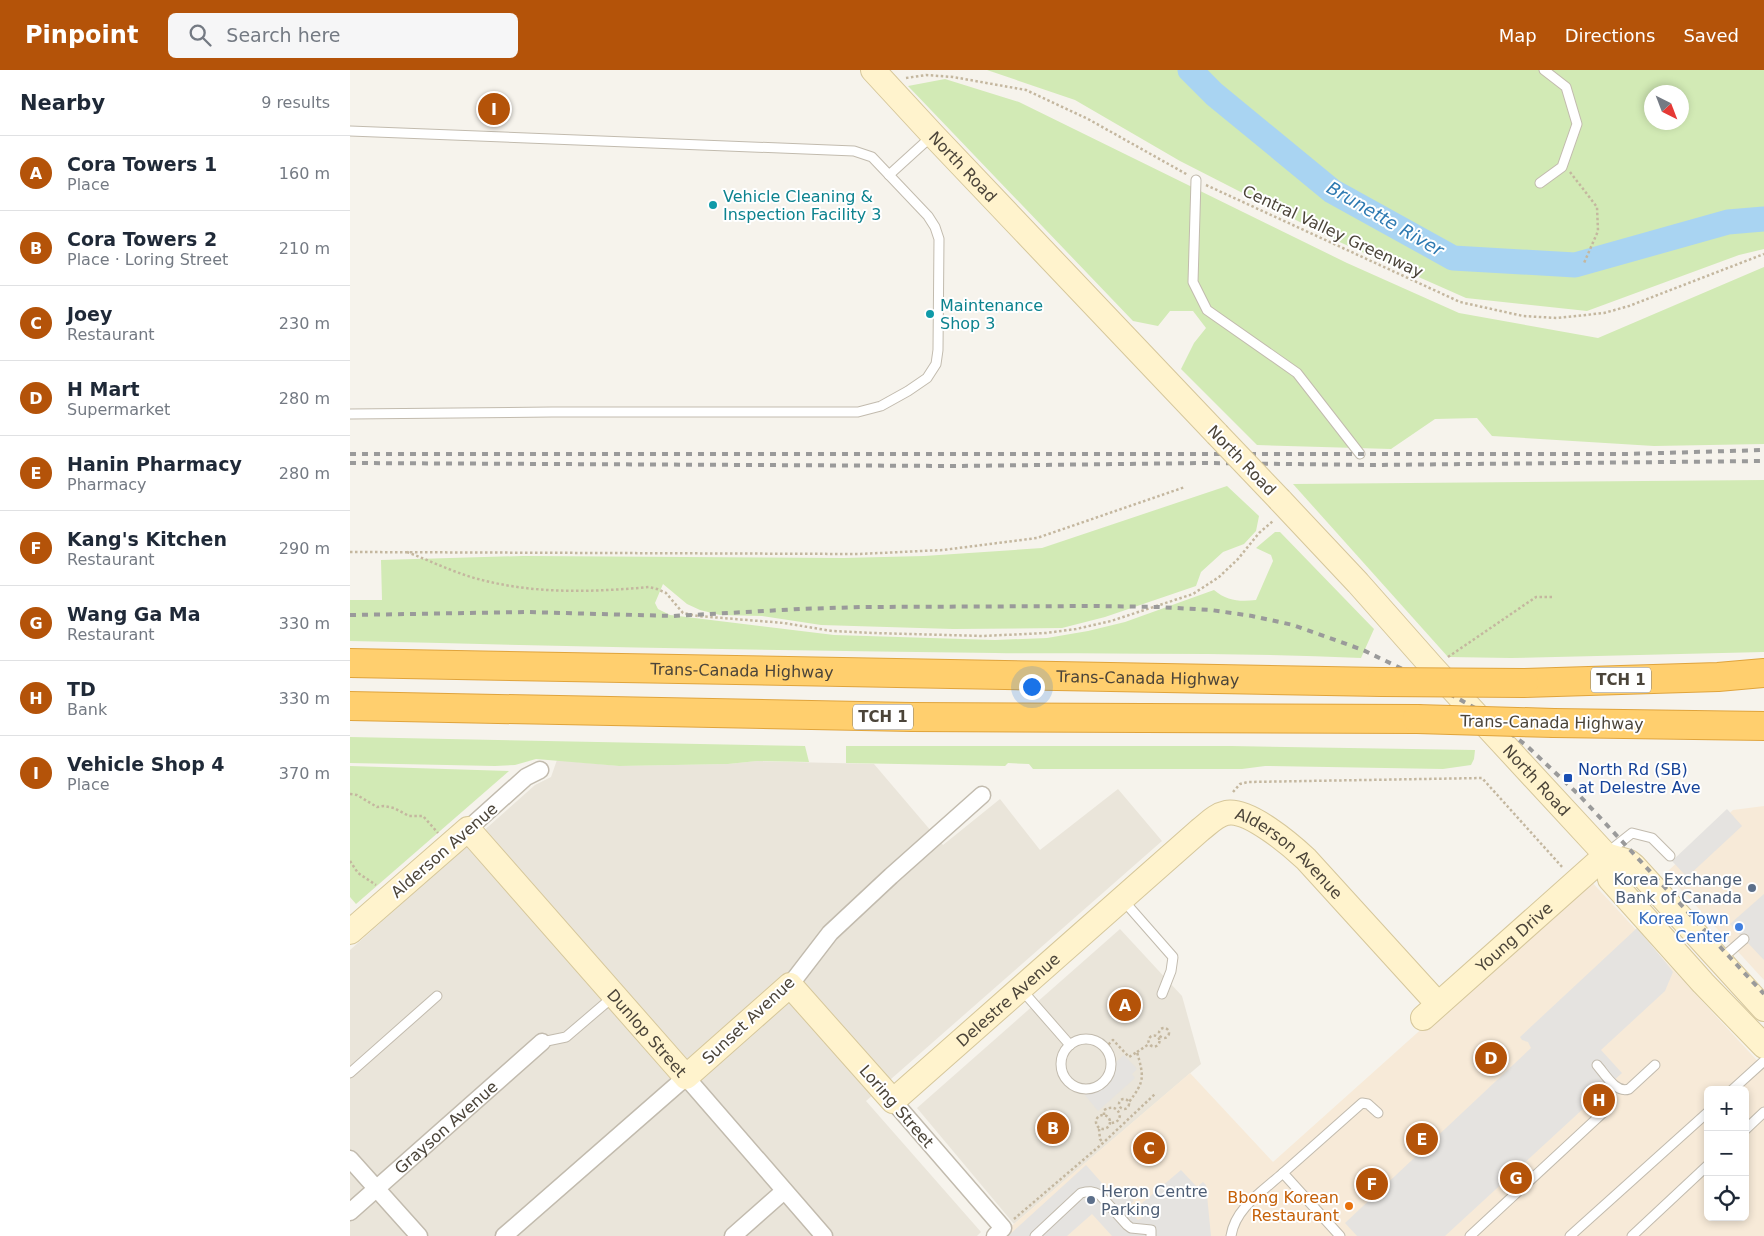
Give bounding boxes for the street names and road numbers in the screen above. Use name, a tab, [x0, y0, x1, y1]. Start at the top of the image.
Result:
street label: North Road	[925, 128, 1001, 206]
street label: Central Valley Greenway	[1240, 181, 1426, 282]
street label: North Road	[1204, 421, 1280, 499]
street label: Trans-Canada Highway	[649, 660, 834, 682]
street label: Trans-Canada Highway	[1055, 667, 1240, 689]
road number: TCH 1	[1591, 668, 1651, 692]
road number: TCH 1	[853, 704, 913, 730]
street label: Trans-Canada Highway	[1459, 711, 1644, 734]
street label: North Road	[1499, 741, 1574, 820]
street label: Alderson Avenue	[387, 799, 501, 902]
street label: Alderson Avenue	[1233, 804, 1346, 903]
street label: Young Drive	[1472, 898, 1556, 977]
street label: Delestre Avenue	[953, 949, 1064, 1051]
street label: Sunset Avenue	[698, 973, 798, 1068]
street label: Dunlop Street	[603, 985, 690, 1081]
street label: Loring Street	[856, 1061, 938, 1152]
street label: Grayson Avenue	[391, 1077, 502, 1178]

